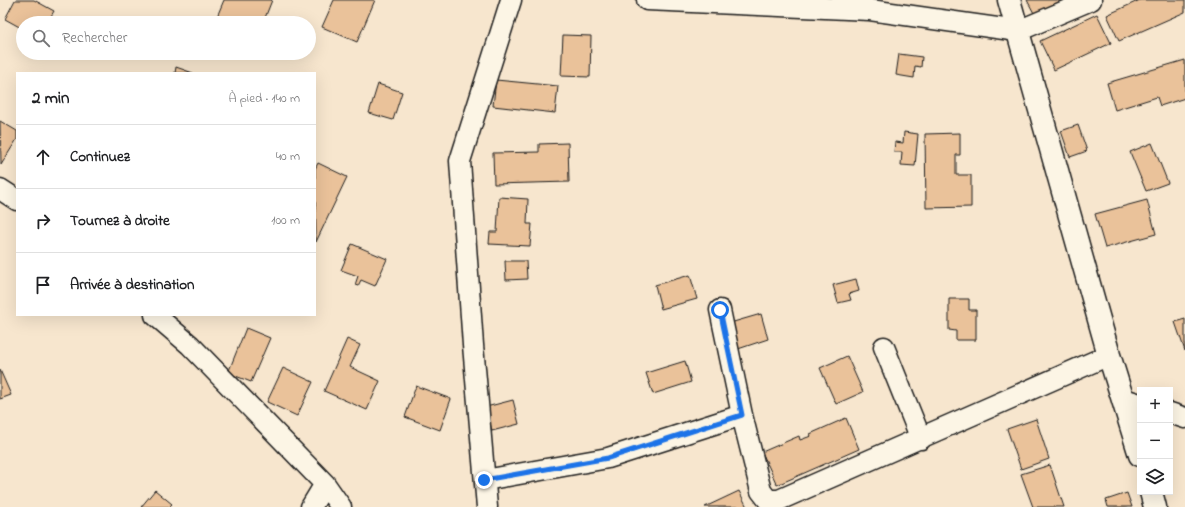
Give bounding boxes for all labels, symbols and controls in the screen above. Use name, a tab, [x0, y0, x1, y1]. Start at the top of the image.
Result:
search box	[16, 16, 316, 60]
icon: search	[30, 27, 52, 49]
text: Rechercher	[62, 27, 127, 49]
text: 2 min	[32, 86, 69, 111]
text: À pied · 140 m	[228, 89, 300, 108]
icon: ahead	[32, 146, 54, 168]
text: Continuez	[70, 146, 130, 168]
text: 40 m	[276, 147, 300, 166]
icon: right	[32, 210, 54, 232]
text: Tournez à droite	[70, 210, 170, 232]
text: 100 m	[271, 211, 300, 230]
icon: arrive	[32, 274, 54, 296]
text: Arrivée à destination	[70, 274, 195, 296]
route start	[711, 301, 729, 319]
map controls	[1137, 387, 1173, 495]
button: +	[1137, 387, 1173, 423]
button: −	[1137, 423, 1173, 459]
button: layers	[1137, 459, 1173, 495]
route end	[475, 471, 493, 489]

